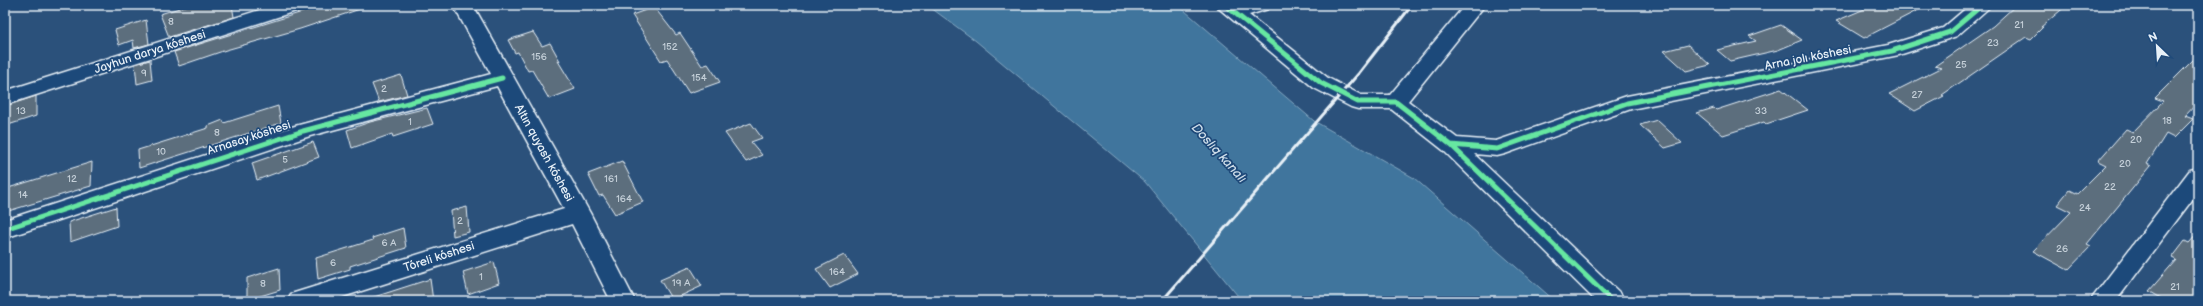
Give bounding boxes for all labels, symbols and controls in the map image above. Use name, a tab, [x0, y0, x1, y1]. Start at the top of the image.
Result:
house number: 8	[168, 16, 174, 28]
house number: 21	[2014, 19, 2024, 31]
north arrow	[2137, 26, 2177, 66]
street label: Jayhun darya kóshesi	[92, 27, 208, 77]
text: N	[2146, 30, 2159, 45]
house number: 23	[1987, 37, 1999, 49]
house number: 152	[662, 41, 678, 53]
street label: Arna jolı kóshesi	[1763, 42, 1853, 74]
house number: 156	[531, 51, 547, 63]
house number: 25	[1955, 59, 1967, 71]
house number: 9	[141, 67, 147, 79]
house number: 154	[691, 72, 707, 84]
house number: 2	[381, 83, 387, 95]
house number: 27	[1912, 89, 1922, 101]
street label: Altın quyash kóshesi	[511, 102, 577, 204]
house number: 13	[16, 105, 26, 117]
house number: 33	[1755, 105, 1767, 117]
house number: 18	[2162, 115, 2172, 127]
house number: 1	[408, 116, 412, 128]
street label: Arnasay kóshesi	[205, 117, 293, 159]
water label: Doslıq kanalı	[1188, 120, 1250, 186]
house number: 8	[214, 127, 220, 139]
house number: 20	[2130, 134, 2142, 146]
house number: 10	[156, 146, 166, 158]
house number: 5	[282, 154, 288, 166]
house number: 20	[2119, 158, 2131, 170]
house number: 12	[67, 173, 77, 185]
house number: 161	[604, 173, 618, 185]
house number: 22	[2104, 181, 2116, 193]
house number: 14	[18, 189, 28, 201]
house number: 164	[616, 193, 632, 205]
house number: 24	[2079, 202, 2091, 214]
house number: 2	[457, 215, 463, 227]
house number: 6 А	[382, 237, 397, 249]
street label: Tóreli kóshesi	[402, 238, 477, 276]
house number: 26	[2056, 243, 2068, 255]
house number: 6	[330, 257, 336, 269]
house number: 164	[829, 266, 845, 278]
house number: 1	[479, 271, 483, 283]
house number: 19 А	[672, 277, 691, 289]
house number: 8	[260, 278, 266, 290]
house number: 21	[2170, 281, 2180, 293]

